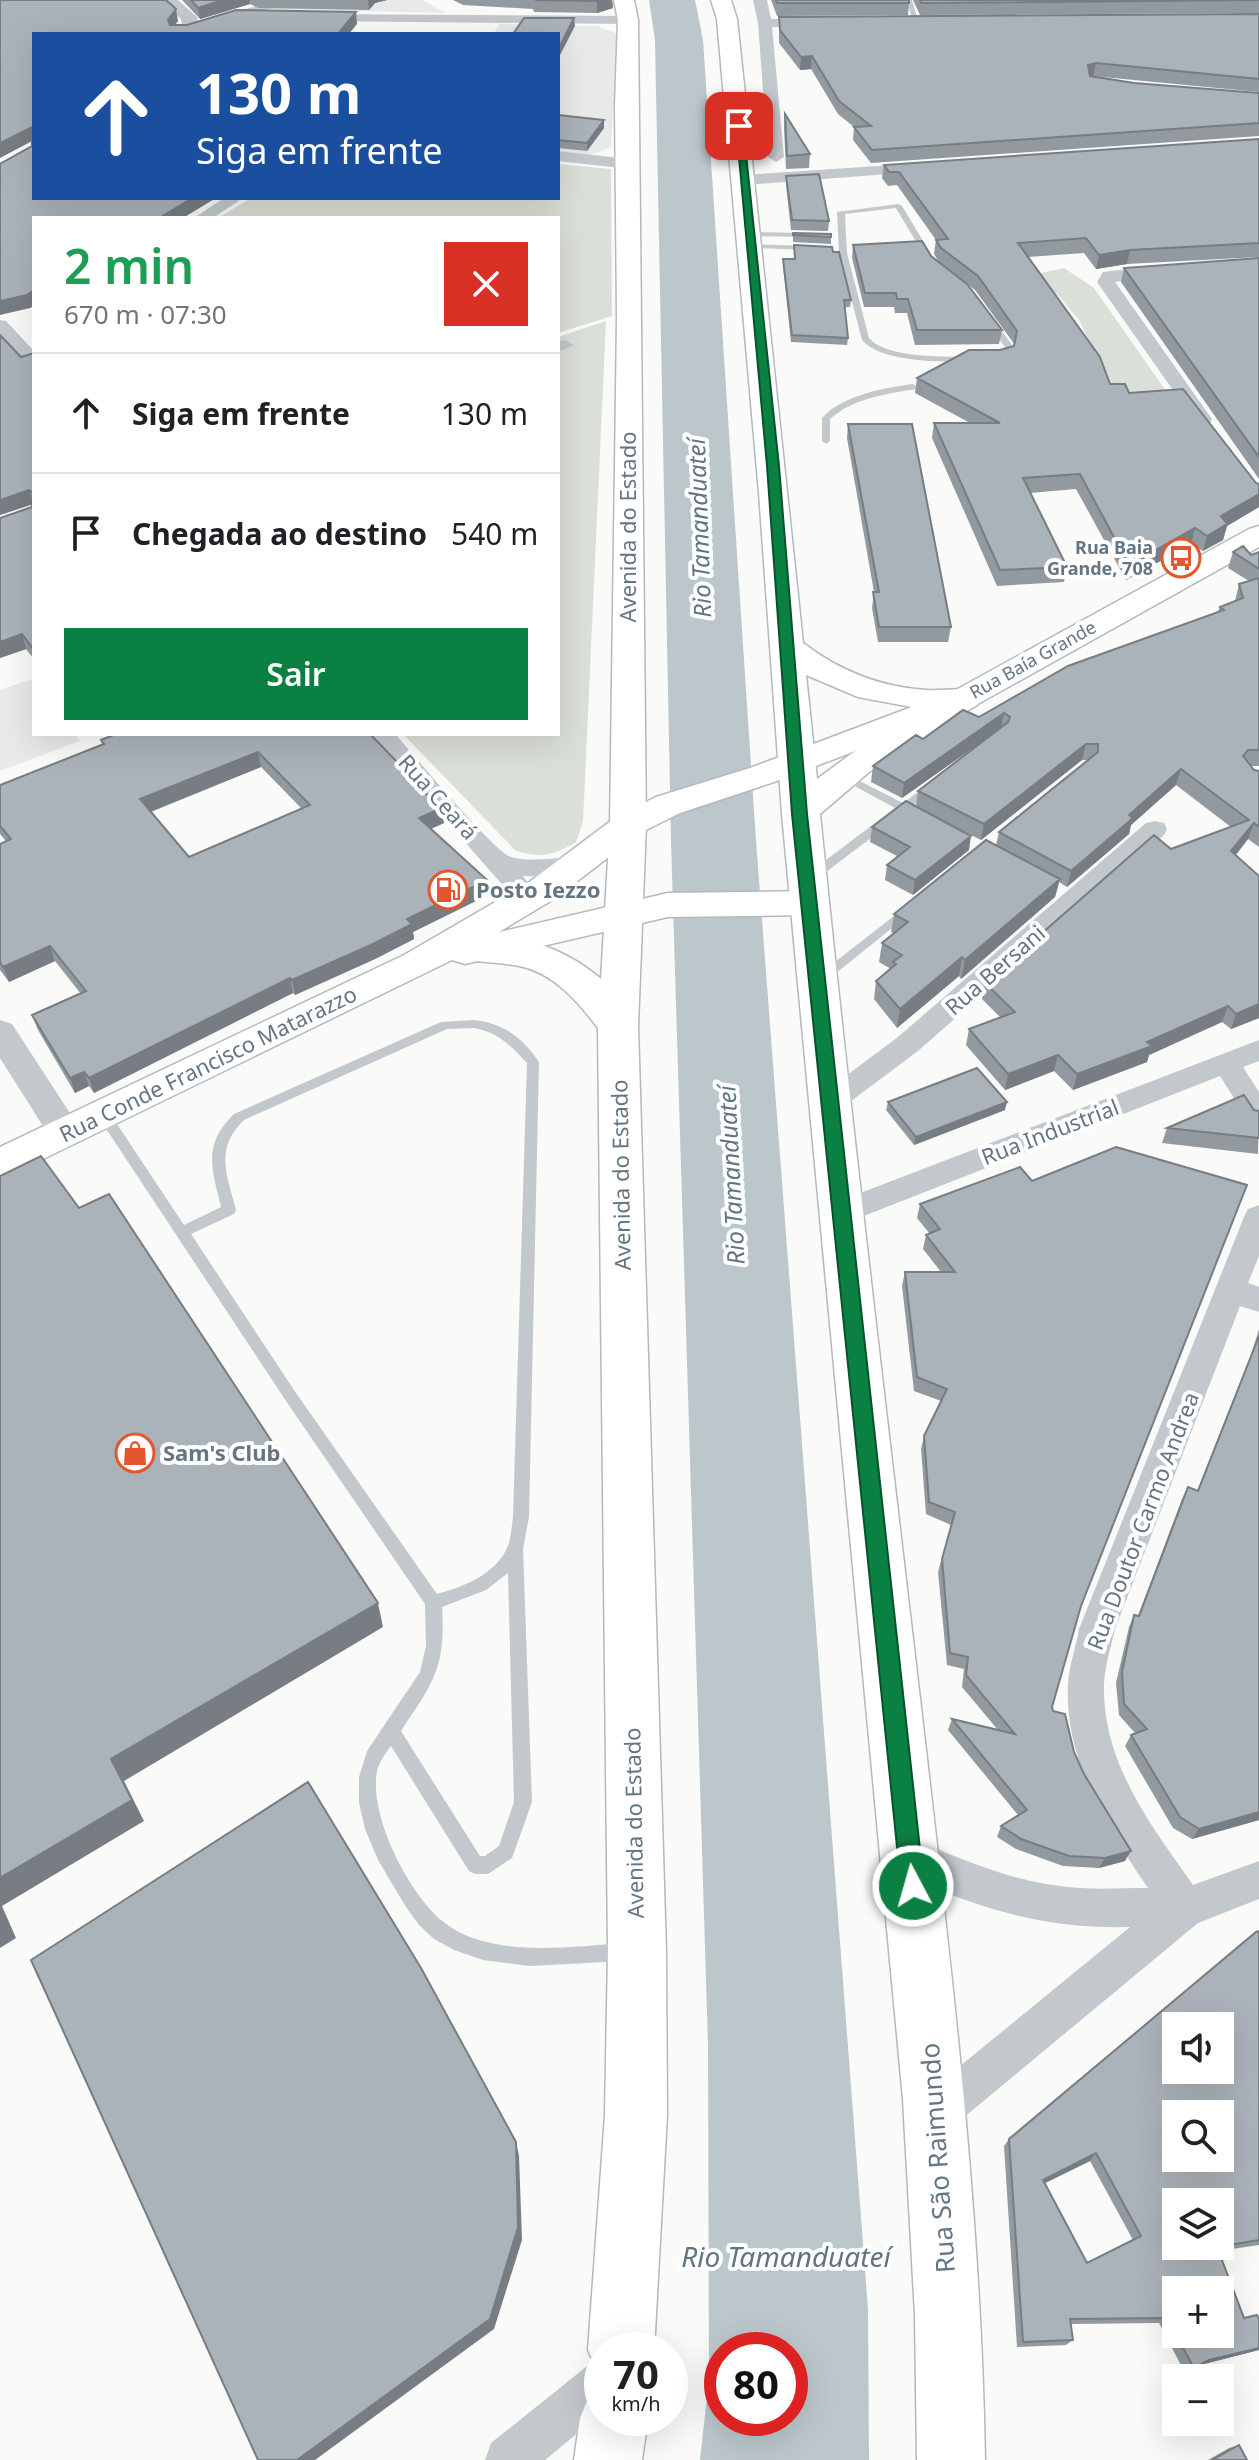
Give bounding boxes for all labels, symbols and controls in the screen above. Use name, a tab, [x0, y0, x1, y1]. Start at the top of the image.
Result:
text: 130 m	[196, 54, 361, 130]
icon: ahead	[64, 64, 168, 168]
pin	[705, 92, 773, 160]
icon: arrive	[717, 104, 761, 148]
text: Siga em frente	[196, 126, 442, 175]
text: 2 min	[64, 233, 194, 298]
button: close	[444, 242, 528, 326]
text: 670 m · 07:30	[64, 296, 227, 332]
icon: ahead	[64, 391, 108, 435]
text: Siga em frente	[132, 393, 350, 434]
text: 130 m	[441, 393, 528, 434]
street label: Avenida do Estado	[612, 432, 642, 622]
water label: Rio Tamanduateí	[679, 435, 718, 618]
icon: arrive	[64, 511, 108, 555]
text: Chegada ao destino	[132, 513, 427, 554]
text: 540 m	[451, 513, 538, 554]
place label: Rua Baia Grande, 708	[1047, 535, 1153, 580]
bus stop icon: Rua Baia Grande, 708	[1160, 537, 1202, 579]
street label: Rua Baía Grande	[965, 614, 1100, 704]
button: Sair	[64, 628, 528, 720]
street label: Rua Ceará	[392, 747, 485, 845]
fuel station icon: Posto Iezzo	[427, 869, 469, 911]
place label: Posto Iezzo	[476, 874, 600, 904]
street label: Rua Bersani	[938, 917, 1051, 1021]
street label: Rua Conde Francisco Matarazzo	[54, 978, 361, 1148]
street label: Avenida do Estado	[603, 1079, 637, 1271]
water label: Rio Tamanduateí	[709, 1082, 752, 1266]
street label: Rua Industrial	[977, 1091, 1123, 1171]
street label: Rua Doutor Carmo Andrea	[1079, 1387, 1205, 1654]
shop icon: Sam's Club	[114, 1432, 156, 1474]
place label: Sam's Club	[163, 1437, 280, 1467]
street label: Avenida do Estado	[616, 1727, 650, 1919]
position arrow	[871, 1844, 955, 1928]
map controls	[1162, 2012, 1234, 2436]
button: sound	[1162, 2012, 1234, 2084]
street label: Rua São Raimundo	[911, 2042, 963, 2274]
button: search	[1162, 2100, 1234, 2172]
button: layers	[1162, 2188, 1234, 2260]
water label: Rio Tamanduateí	[681, 2237, 894, 2275]
button: +	[1162, 2276, 1234, 2348]
speed limit sign: 80	[704, 2332, 808, 2436]
text: 70	[613, 2346, 659, 2401]
button: −	[1162, 2364, 1234, 2436]
text: km/h	[611, 2390, 661, 2417]

